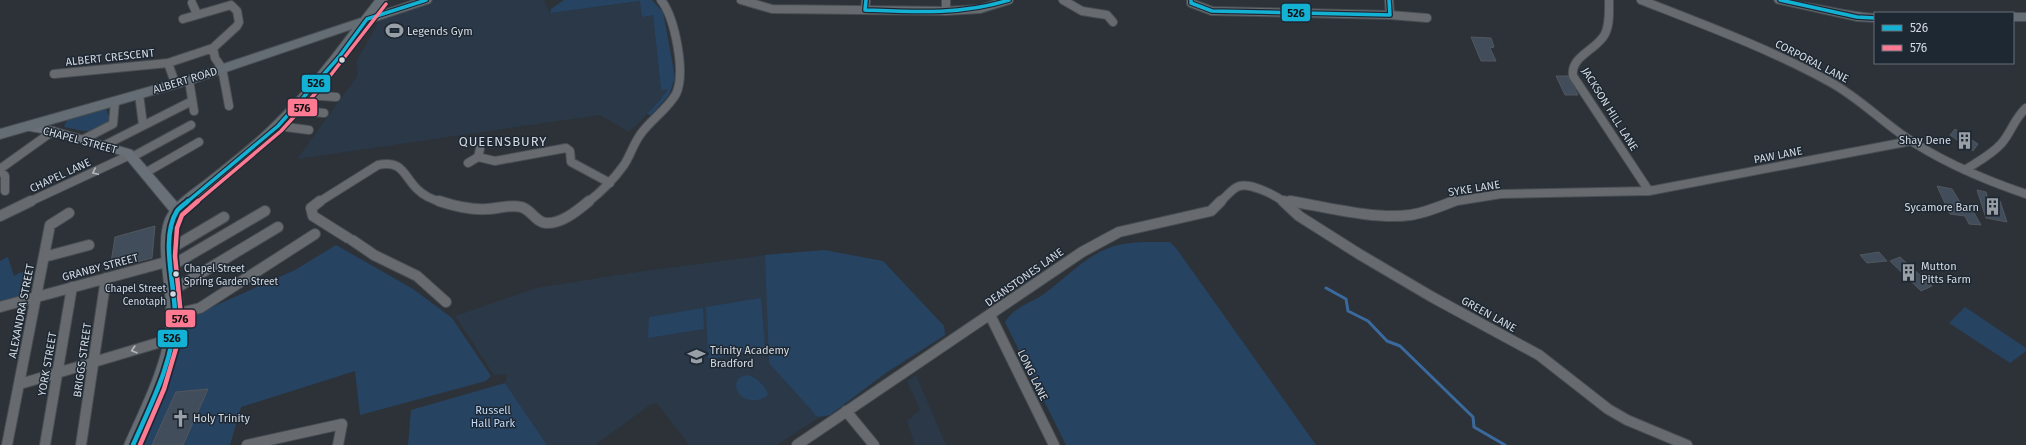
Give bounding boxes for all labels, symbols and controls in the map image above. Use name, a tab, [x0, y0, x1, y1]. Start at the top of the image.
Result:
line badge: 526	[1281, 3, 1311, 22]
text: 526	[1287, 7, 1305, 20]
legend	[1874, 12, 2014, 64]
sports icon: Legends Gym	[384, 21, 404, 41]
text: 526	[1910, 21, 1928, 35]
place label: Legends Gym	[407, 25, 473, 38]
street label: CORPORAL LANE	[1773, 37, 1851, 86]
text: 576	[1910, 41, 1927, 55]
street label: ALBERT CRESCENT	[65, 46, 155, 69]
unlabelled marker	[337, 55, 347, 65]
street label: ALBERT ROAD	[151, 64, 219, 96]
street label: JACKSON HILL LANE	[1579, 65, 1641, 153]
line badge: 526	[301, 74, 331, 93]
text: 526	[307, 77, 325, 90]
line badge: 576	[287, 98, 318, 117]
text: 576	[294, 102, 310, 115]
street label: CHAPEL STREET	[41, 124, 119, 157]
building icon: Shay Dene	[1954, 130, 1974, 150]
district label: QUEENSBURY	[459, 134, 547, 149]
place label: Shay Dene	[1899, 134, 1951, 147]
street label: PAW LANE	[1753, 144, 1804, 167]
street label: CHAPEL LANE	[28, 156, 93, 195]
one-way arrow	[91, 167, 99, 175]
street label: SYKE LANE	[1447, 178, 1501, 199]
building icon: Sycamore Barn	[1982, 197, 2002, 217]
place label: Sycamore Barn	[1905, 201, 1979, 214]
street label: DEANSTONES LANE	[983, 245, 1066, 309]
street label: GRANBY STREET	[61, 251, 140, 284]
place label: Mutton Pitts Farm	[1921, 260, 1971, 286]
street label: ALEXANDRA STREET	[6, 262, 37, 359]
building icon: Mutton Pitts Farm	[1898, 262, 1918, 282]
place label: Chapel Street Spring Garden Street	[184, 263, 279, 288]
marker: Chapel Street Spring Garden Street	[171, 269, 181, 279]
place label: Chapel Street Cenotaph	[105, 283, 166, 308]
marker: Chapel Street Cenotaph	[168, 289, 178, 299]
street label: GREEN LANE	[1459, 294, 1519, 335]
line badge: 576	[165, 309, 196, 328]
text: 576	[172, 313, 188, 326]
street label: BRIGGS STREET	[71, 322, 94, 398]
line badge: 526	[157, 329, 188, 348]
street label: YORK STREET	[35, 331, 60, 397]
text: 526	[163, 332, 181, 345]
place label: Trinity Academy Bradford	[710, 344, 790, 370]
one-way arrow	[131, 345, 138, 354]
school or university icon: Trinity Academy Bradford	[687, 346, 707, 366]
street label: LONG LANE	[1015, 348, 1051, 403]
park label: Russell Hall Park	[471, 404, 516, 430]
church icon: Holy Trinity	[170, 408, 190, 428]
place label: Holy Trinity	[193, 412, 251, 425]

